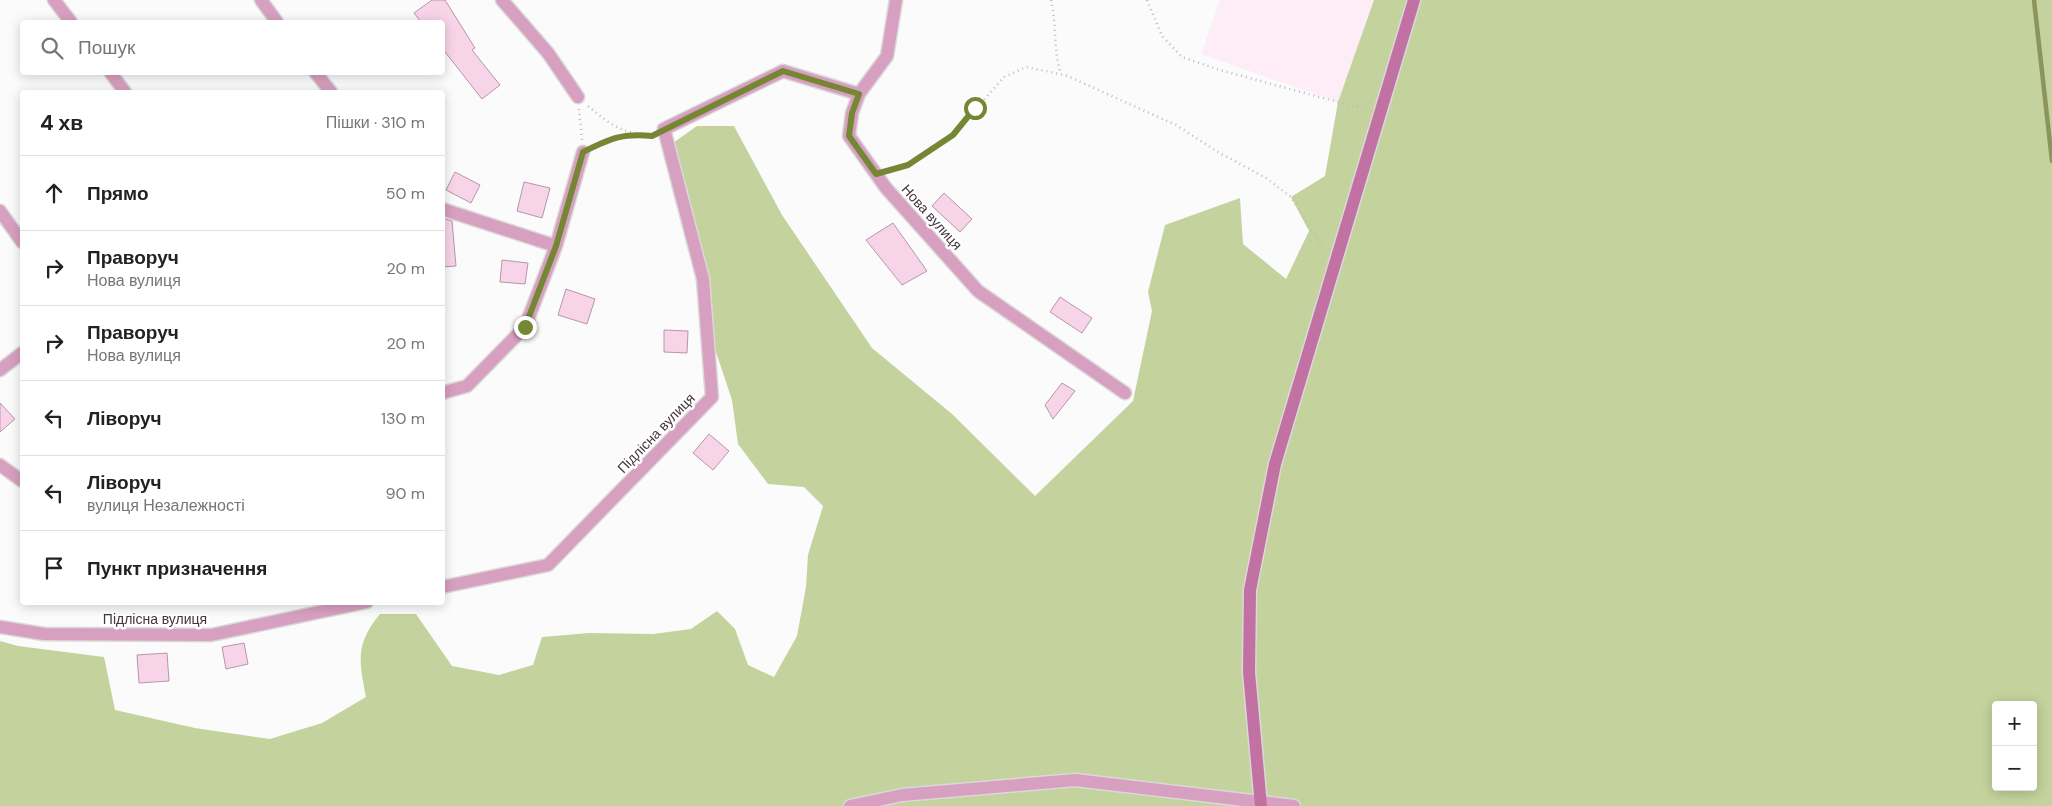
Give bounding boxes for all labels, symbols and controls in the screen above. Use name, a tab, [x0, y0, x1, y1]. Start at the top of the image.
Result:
search box	[20, 20, 445, 75]
icon: search	[38, 34, 66, 62]
text: Пошук	[78, 35, 135, 60]
route start	[964, 97, 987, 120]
text: 4 хв	[40, 109, 83, 137]
text: Пішки · 310 m	[326, 112, 425, 133]
icon: ahead	[40, 179, 68, 207]
street label: Нова вулиця	[898, 180, 966, 254]
text: Прямо	[87, 181, 149, 206]
text: 50 m	[386, 183, 425, 204]
text: Праворуч	[87, 245, 179, 270]
icon: right	[40, 254, 68, 282]
text: 20 m	[386, 258, 425, 279]
text: Нова вулиця	[87, 270, 181, 291]
route end	[514, 316, 537, 339]
text: Праворуч	[87, 320, 179, 345]
icon: right	[40, 329, 68, 357]
text: 20 m	[386, 333, 425, 354]
text: Нова вулиця	[87, 345, 181, 366]
street label: Підлісна вулиця	[613, 389, 699, 477]
icon: left	[40, 404, 68, 432]
text: Ліворуч	[87, 406, 162, 431]
text: 130 m	[381, 408, 425, 429]
text: Ліворуч	[87, 470, 162, 495]
icon: left	[40, 479, 68, 507]
text: 90 m	[385, 483, 425, 504]
text: вулиця Незалежності	[87, 495, 245, 516]
icon: arrive	[40, 554, 68, 582]
text: Пункт призначення	[87, 556, 267, 581]
street label: Підлісна вулиця	[103, 610, 207, 628]
map controls	[1992, 701, 2037, 791]
button: +	[1992, 701, 2037, 746]
button: −	[1992, 746, 2037, 791]

